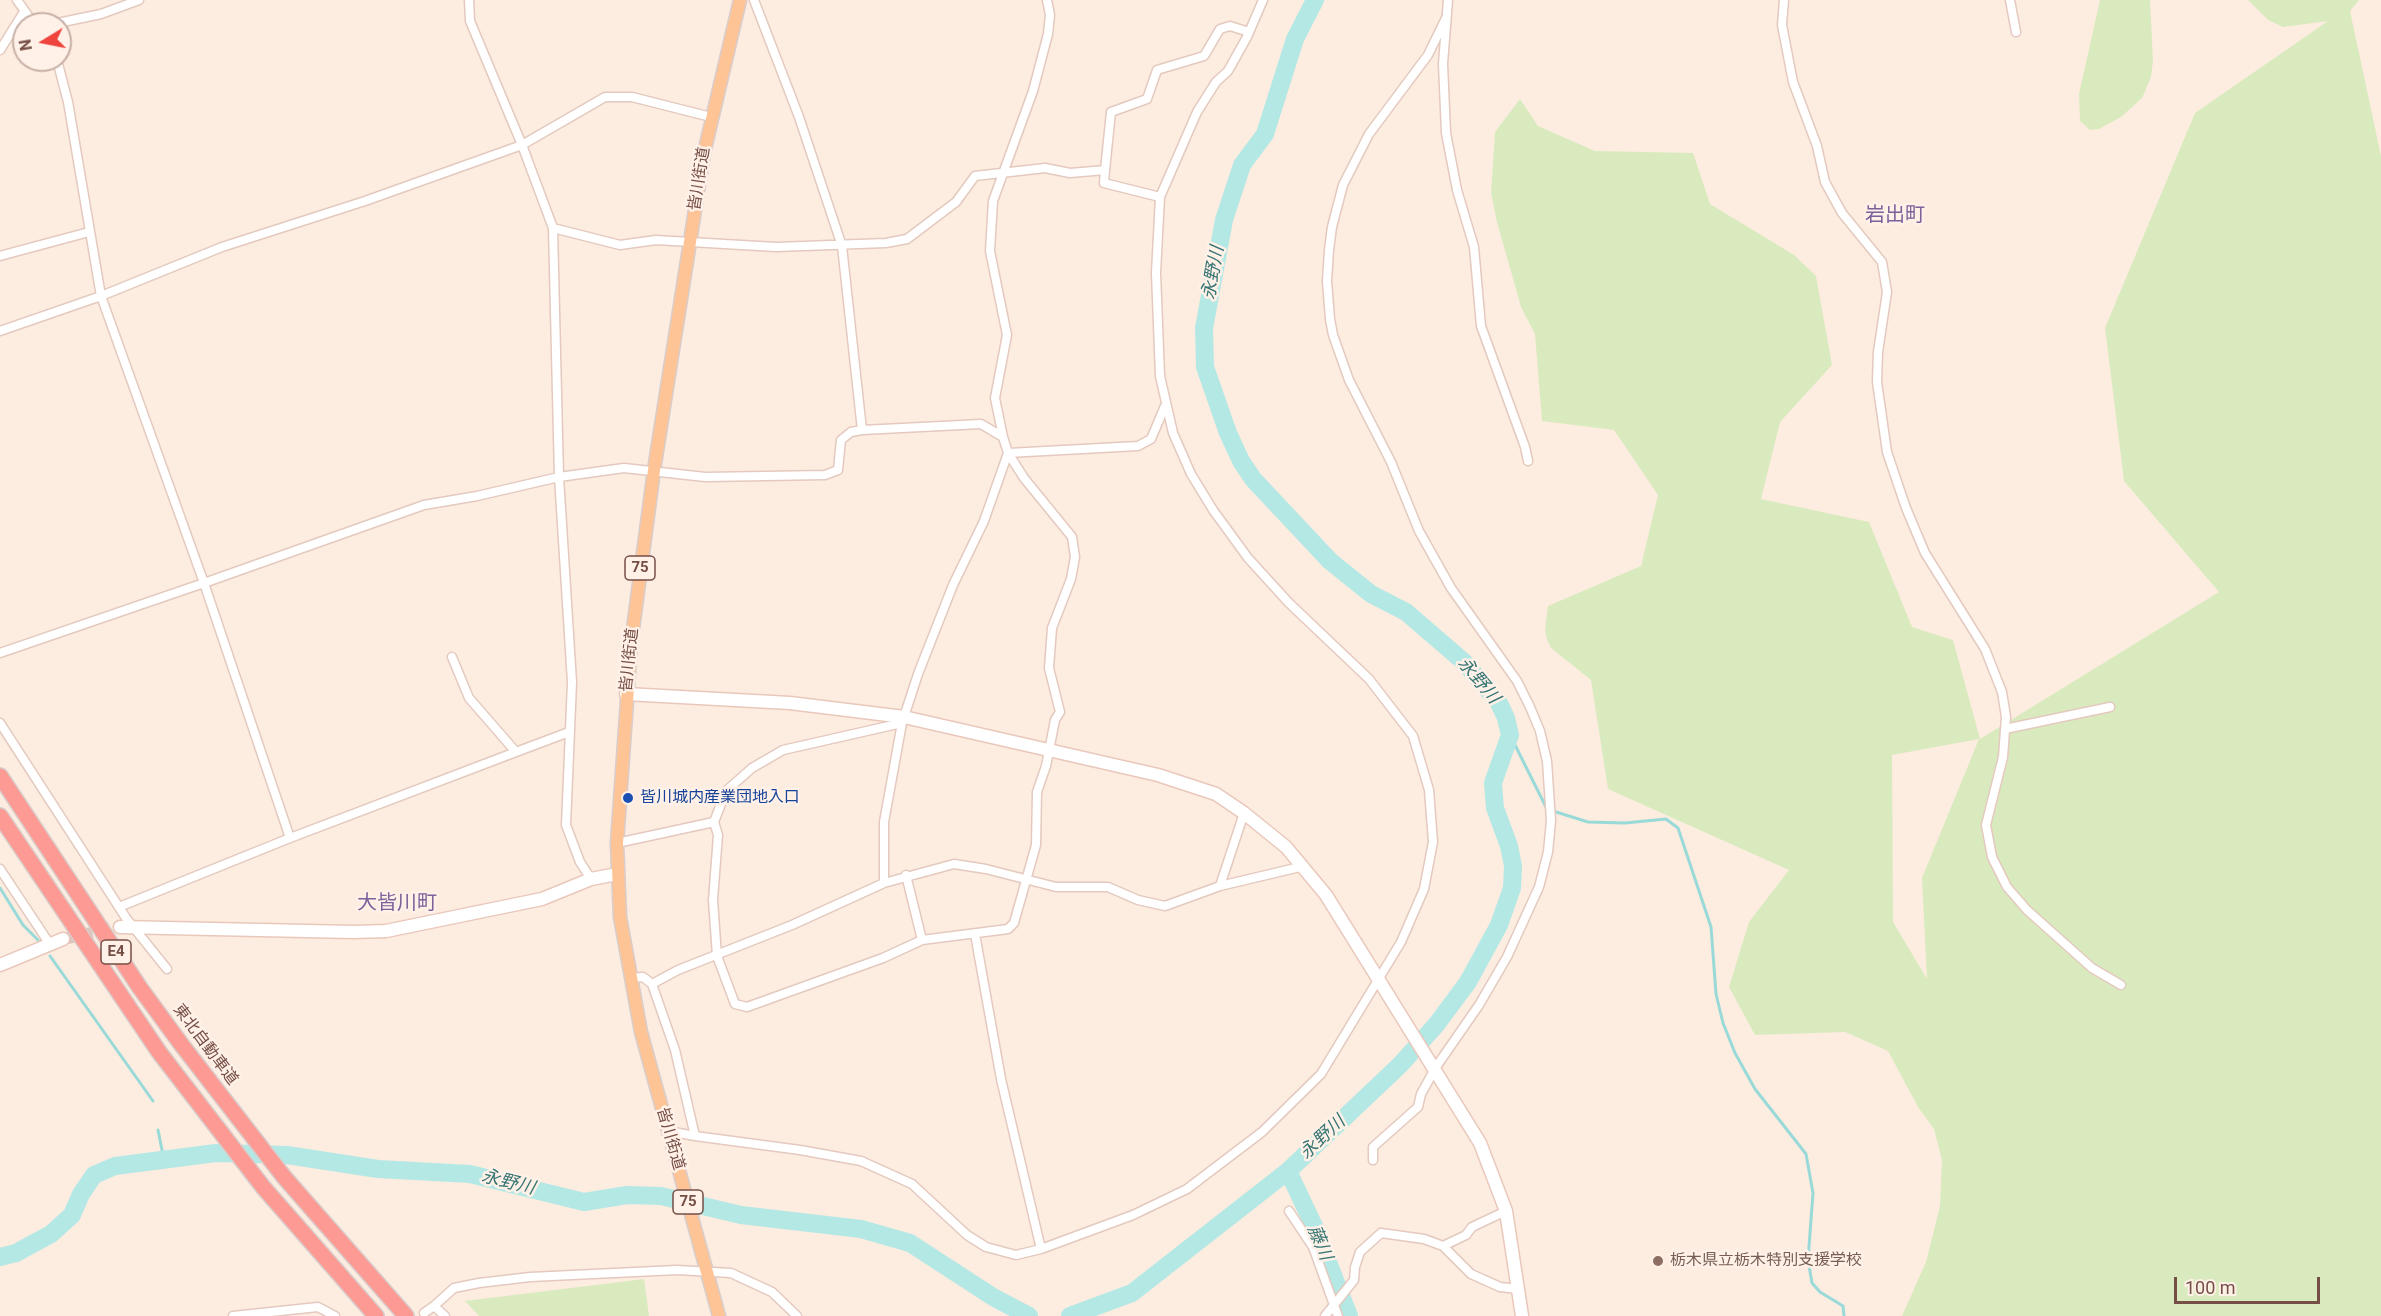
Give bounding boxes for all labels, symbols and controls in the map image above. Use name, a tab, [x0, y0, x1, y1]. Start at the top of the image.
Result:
north arrow	[12, 12, 72, 72]
text: N	[15, 38, 36, 52]
street label: 皆川街道	[686, 146, 714, 212]
district label: 岩出町	[1865, 204, 1925, 228]
water label: 永野川	[1199, 245, 1229, 301]
road number: 75	[625, 556, 655, 580]
street label: 皆川街道	[617, 627, 643, 693]
water label: 永野川	[1452, 653, 1504, 709]
place label: 皆川城内産業団地入口	[640, 788, 800, 808]
marker: 皆川城内産業団地入口	[621, 791, 635, 805]
district label: 大皆川町	[357, 892, 437, 916]
road number: E4	[101, 940, 131, 964]
street label: 東北自動車道	[168, 1001, 242, 1089]
street label: 皆川街道	[652, 1106, 688, 1172]
water label: 永野川	[1296, 1112, 1350, 1164]
water label: 永野川	[479, 1166, 537, 1200]
road number: 75	[673, 1190, 703, 1214]
water label: 藤川	[1302, 1222, 1336, 1264]
place label: 栃木県立栃木特別支援学校	[1670, 1251, 1862, 1271]
marker: 栃木県立栃木特別支援学校	[1651, 1254, 1665, 1268]
scale bar	[2177, 1265, 2322, 1303]
text: 100 m	[2185, 1277, 2236, 1298]

